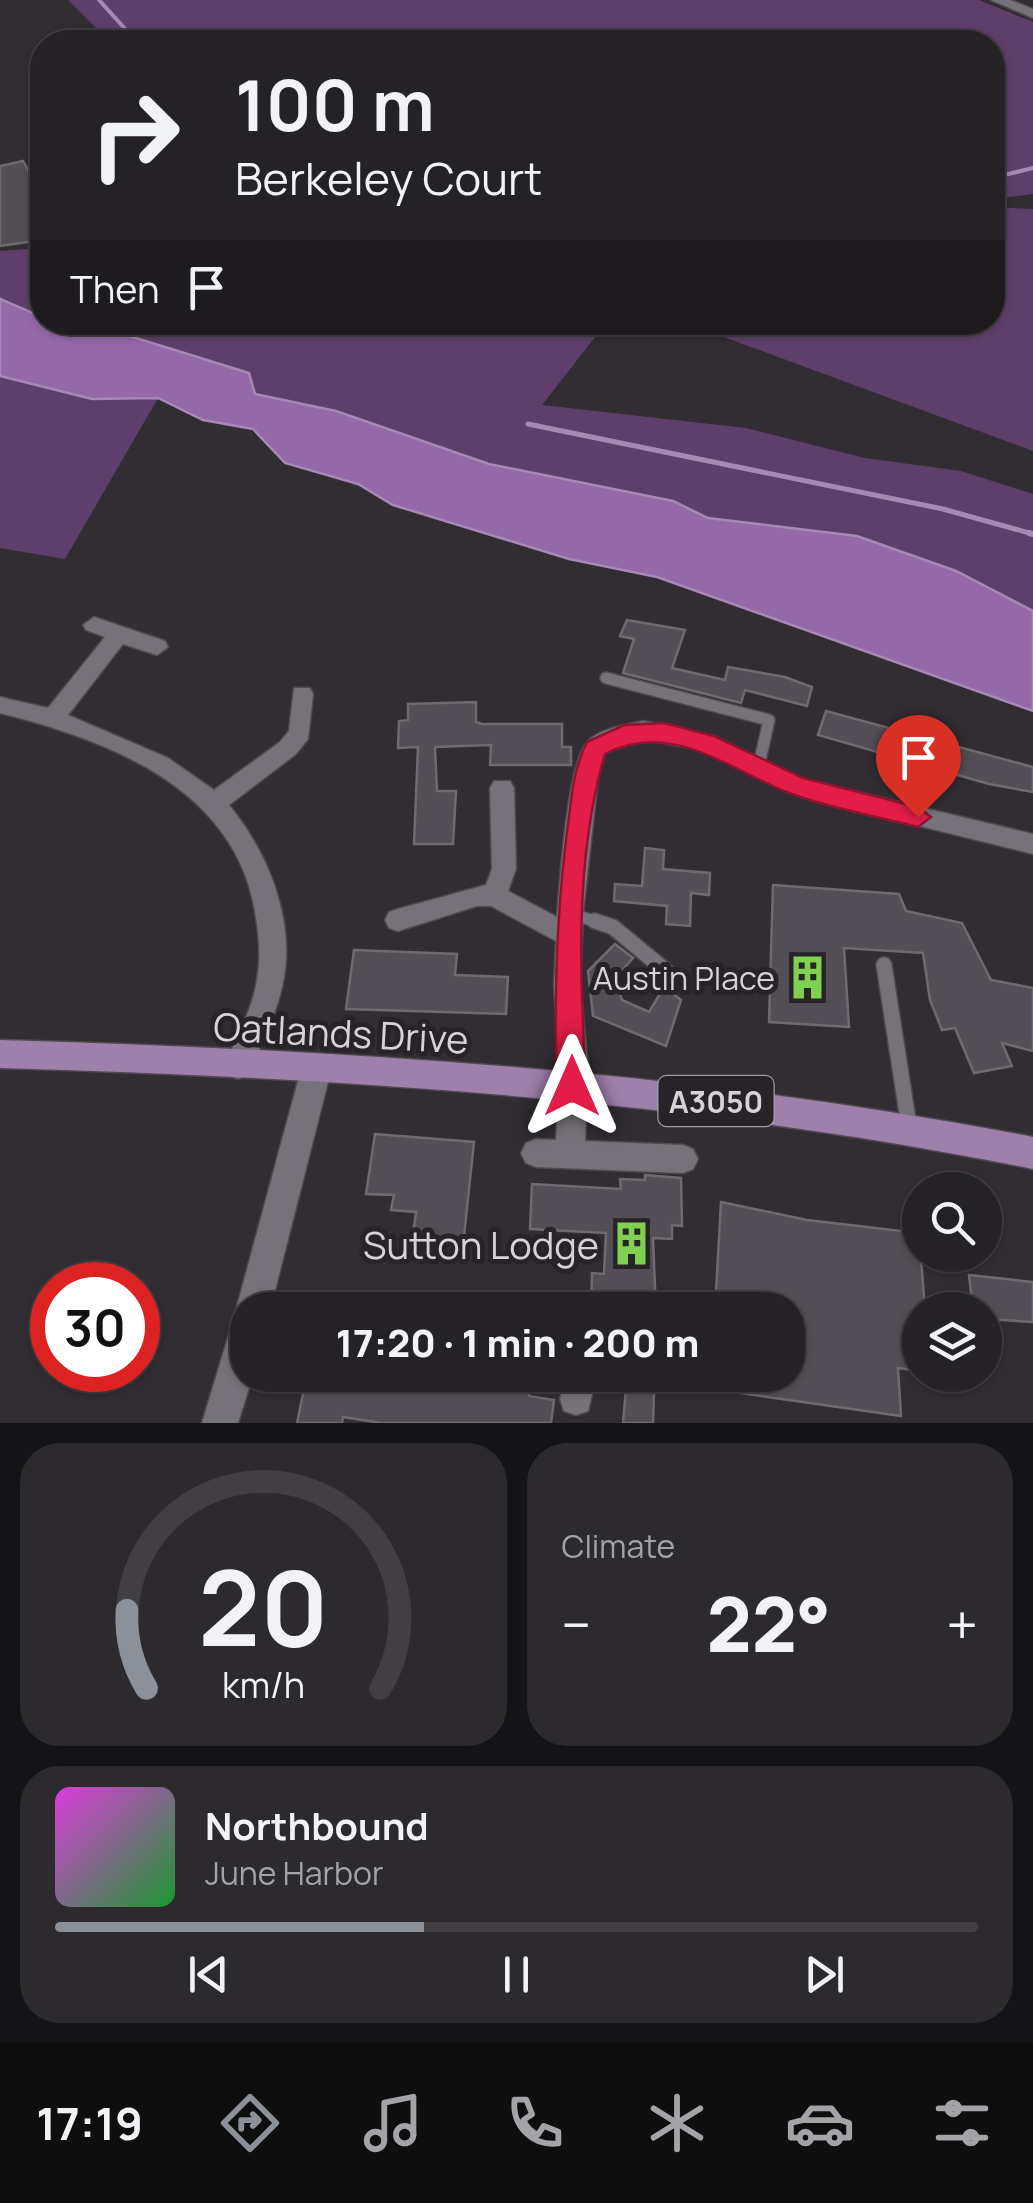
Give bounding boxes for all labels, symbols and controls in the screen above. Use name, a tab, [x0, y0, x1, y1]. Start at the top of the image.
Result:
text: 100 m	[235, 56, 435, 152]
icon: right	[70, 70, 200, 200]
text: Berkeley Court	[235, 147, 542, 209]
icon: arrive	[179, 260, 234, 315]
text: Then	[70, 262, 159, 314]
pin	[876, 715, 961, 818]
icon: arrive	[891, 730, 946, 785]
building icon: Austin Place	[784, 954, 832, 1002]
place label: Austin Place	[593, 956, 775, 1000]
street label: Oatlands Drive	[212, 999, 470, 1065]
position arrow	[520, 1034, 624, 1138]
road number: A3050	[658, 1076, 774, 1126]
map controls	[902, 1172, 1002, 1392]
button: search	[902, 1172, 1002, 1272]
place label: Sutton Lodge	[363, 1218, 599, 1270]
building icon: Sutton Lodge	[608, 1220, 656, 1268]
speed limit sign: 30	[30, 1262, 160, 1392]
button: layers	[902, 1292, 1002, 1392]
text: 17:20 · 1 min · 200 m	[336, 1316, 699, 1368]
text: Climate	[562, 1524, 675, 1568]
text: 20	[198, 1535, 328, 1677]
text: 22°	[707, 1572, 831, 1675]
text: −	[562, 1586, 591, 1662]
text: +	[946, 1586, 978, 1662]
text: km/h	[222, 1660, 305, 1709]
text: Northbound	[205, 1799, 429, 1851]
text: June Harbor	[205, 1851, 383, 1895]
icon: previous	[181, 1947, 236, 2002]
icon: pause	[489, 1947, 544, 2002]
icon: next	[797, 1947, 852, 2002]
icon: directions	[215, 2088, 285, 2158]
icon: music	[358, 2088, 428, 2158]
icon: phone	[500, 2088, 570, 2158]
icon: climate	[642, 2088, 712, 2158]
icon: car	[785, 2088, 855, 2158]
icon: filters	[927, 2088, 997, 2158]
text: 17:19	[36, 2092, 143, 2154]

